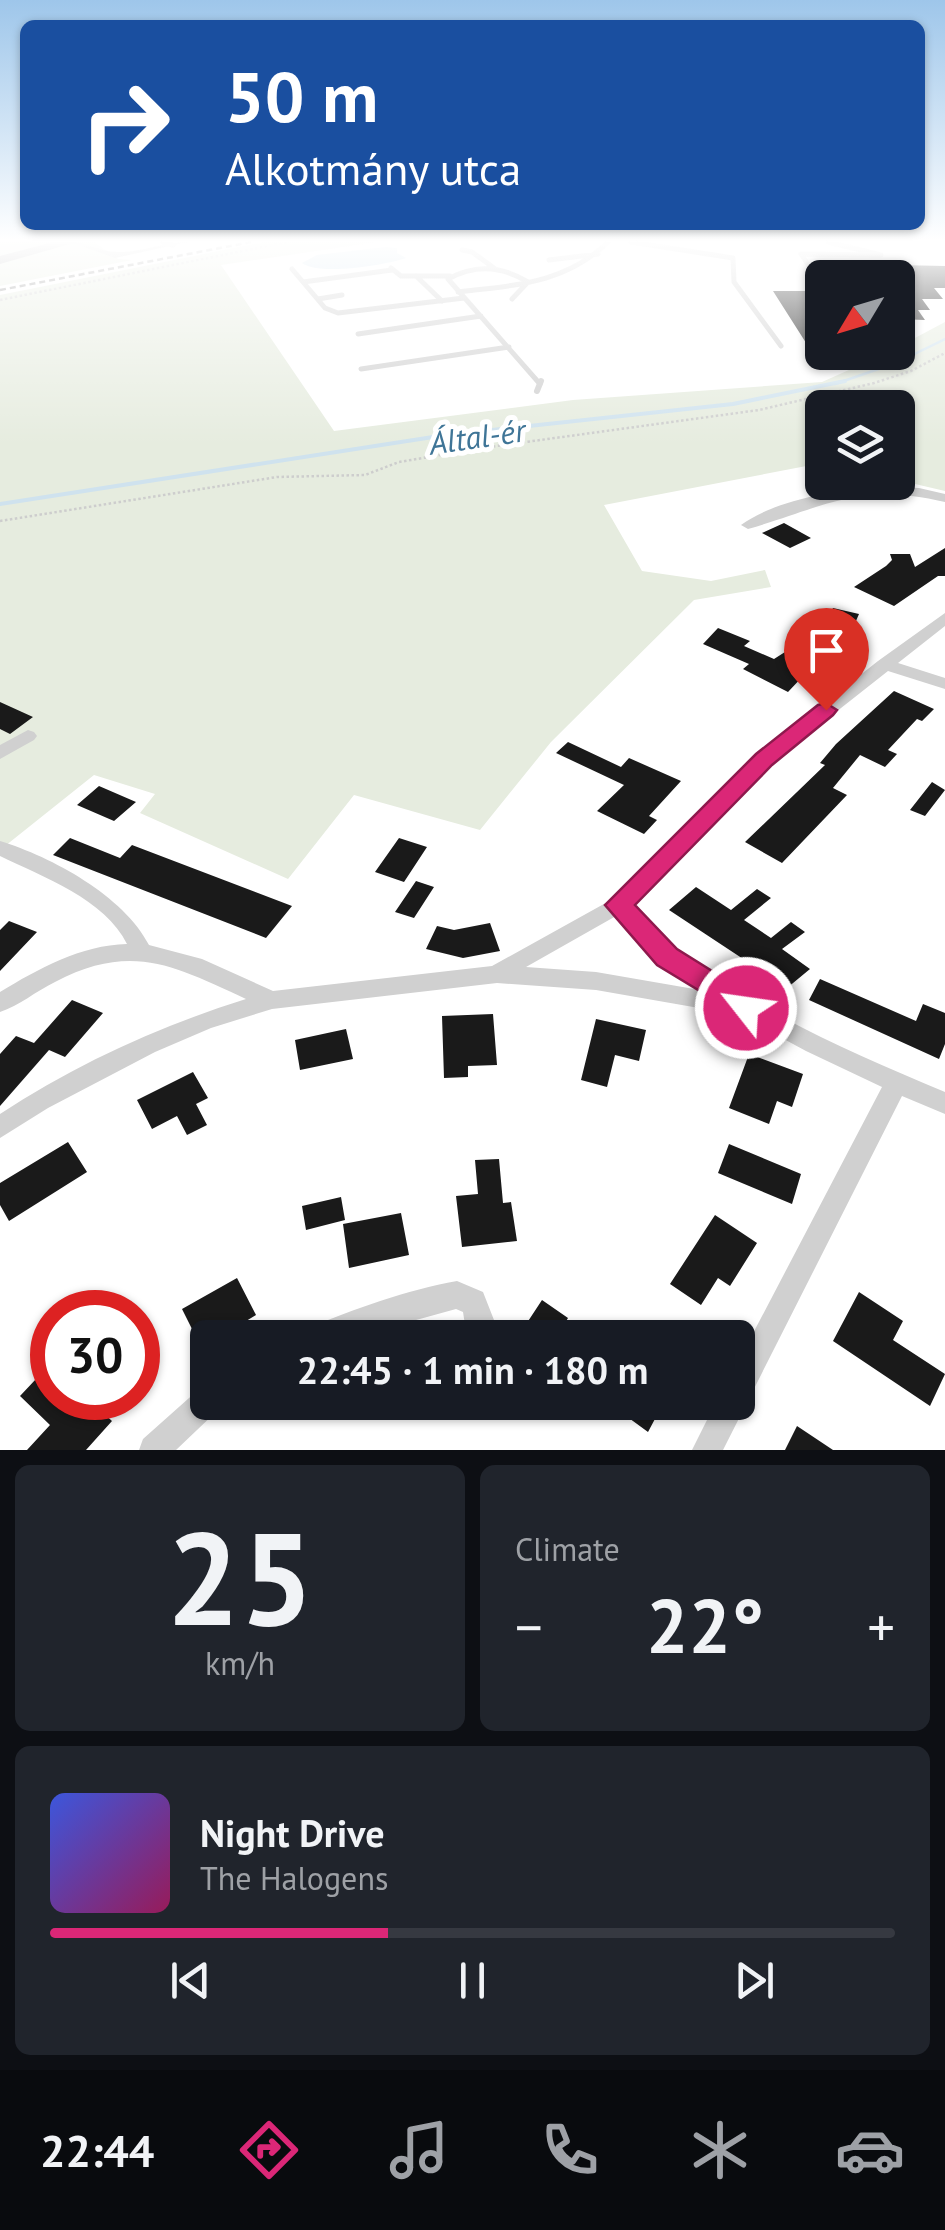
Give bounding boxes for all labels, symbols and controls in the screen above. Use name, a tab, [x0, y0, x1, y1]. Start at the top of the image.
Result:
text: 50 m	[225, 51, 378, 141]
icon: right	[60, 60, 190, 190]
text: Alkotmány utca	[225, 139, 521, 197]
north arrow	[805, 260, 915, 370]
map controls	[805, 260, 915, 500]
button: layers	[805, 390, 915, 500]
water label: Által-ér	[424, 408, 530, 464]
pin	[784, 608, 869, 711]
icon: arrive	[799, 623, 854, 678]
position arrow	[694, 956, 798, 1060]
speed limit sign: 30	[30, 1290, 160, 1420]
text: 22:45 · 1 min · 180 m	[297, 1345, 648, 1394]
text: 25	[166, 1493, 314, 1661]
text: Climate	[515, 1528, 620, 1570]
text: 22°	[646, 1577, 764, 1674]
text: −	[515, 1591, 543, 1662]
text: +	[867, 1591, 895, 1662]
text: km/h	[205, 1642, 275, 1684]
text: Night Drive	[200, 1808, 384, 1857]
text: The Halogens	[200, 1857, 388, 1899]
icon: previous	[163, 1953, 218, 2008]
icon: pause	[445, 1953, 500, 2008]
icon: next	[727, 1953, 782, 2008]
icon: directions	[234, 2115, 304, 2185]
icon: music	[384, 2115, 454, 2185]
icon: phone	[535, 2115, 605, 2185]
icon: climate	[685, 2115, 755, 2185]
icon: car	[835, 2115, 905, 2185]
text: 22:44	[40, 2121, 154, 2179]

